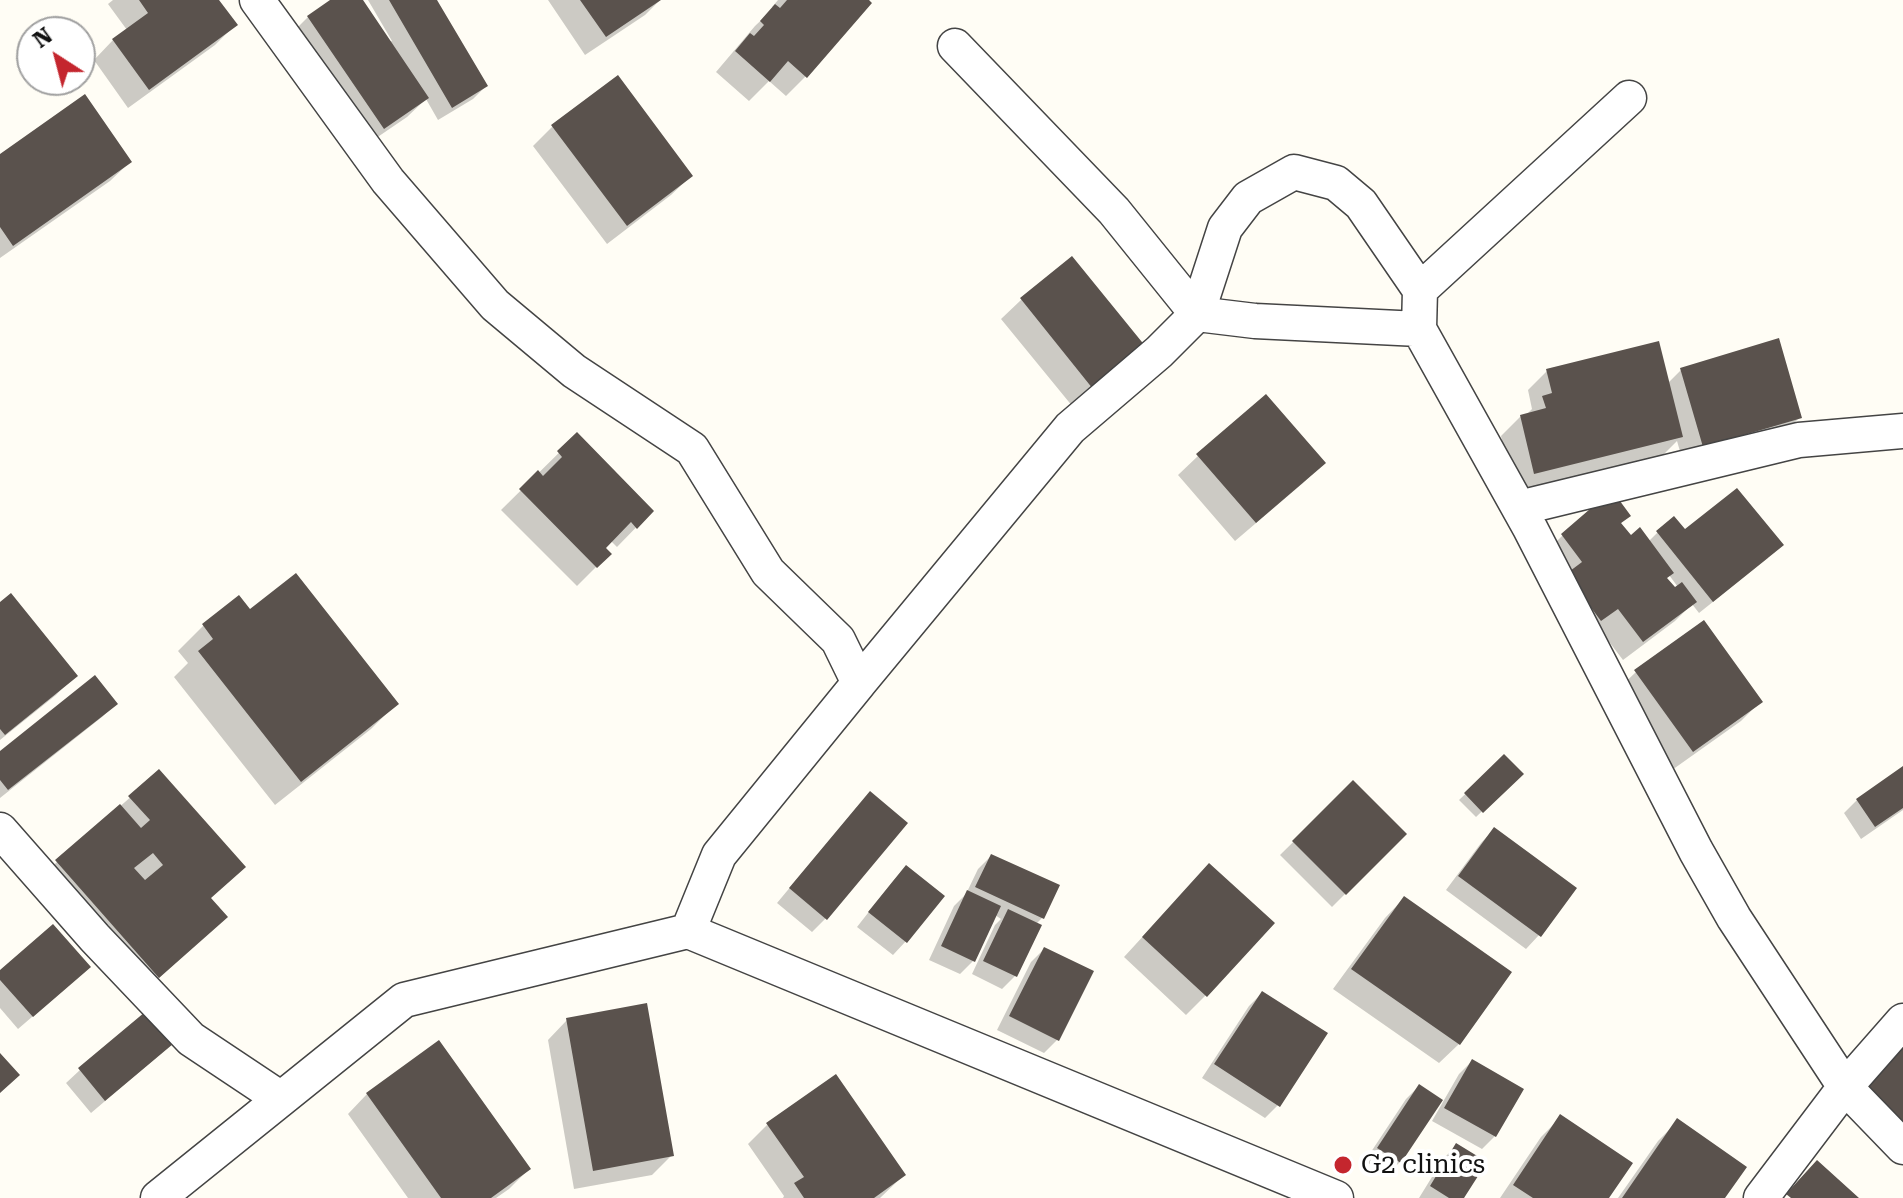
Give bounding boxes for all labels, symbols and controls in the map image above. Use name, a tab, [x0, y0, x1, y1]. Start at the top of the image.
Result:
north arrow	[16, 16, 96, 96]
text: N	[29, 23, 57, 53]
place label: G2 clinics	[1361, 1149, 1485, 1181]
marker: G2 clinics	[1332, 1154, 1354, 1176]

